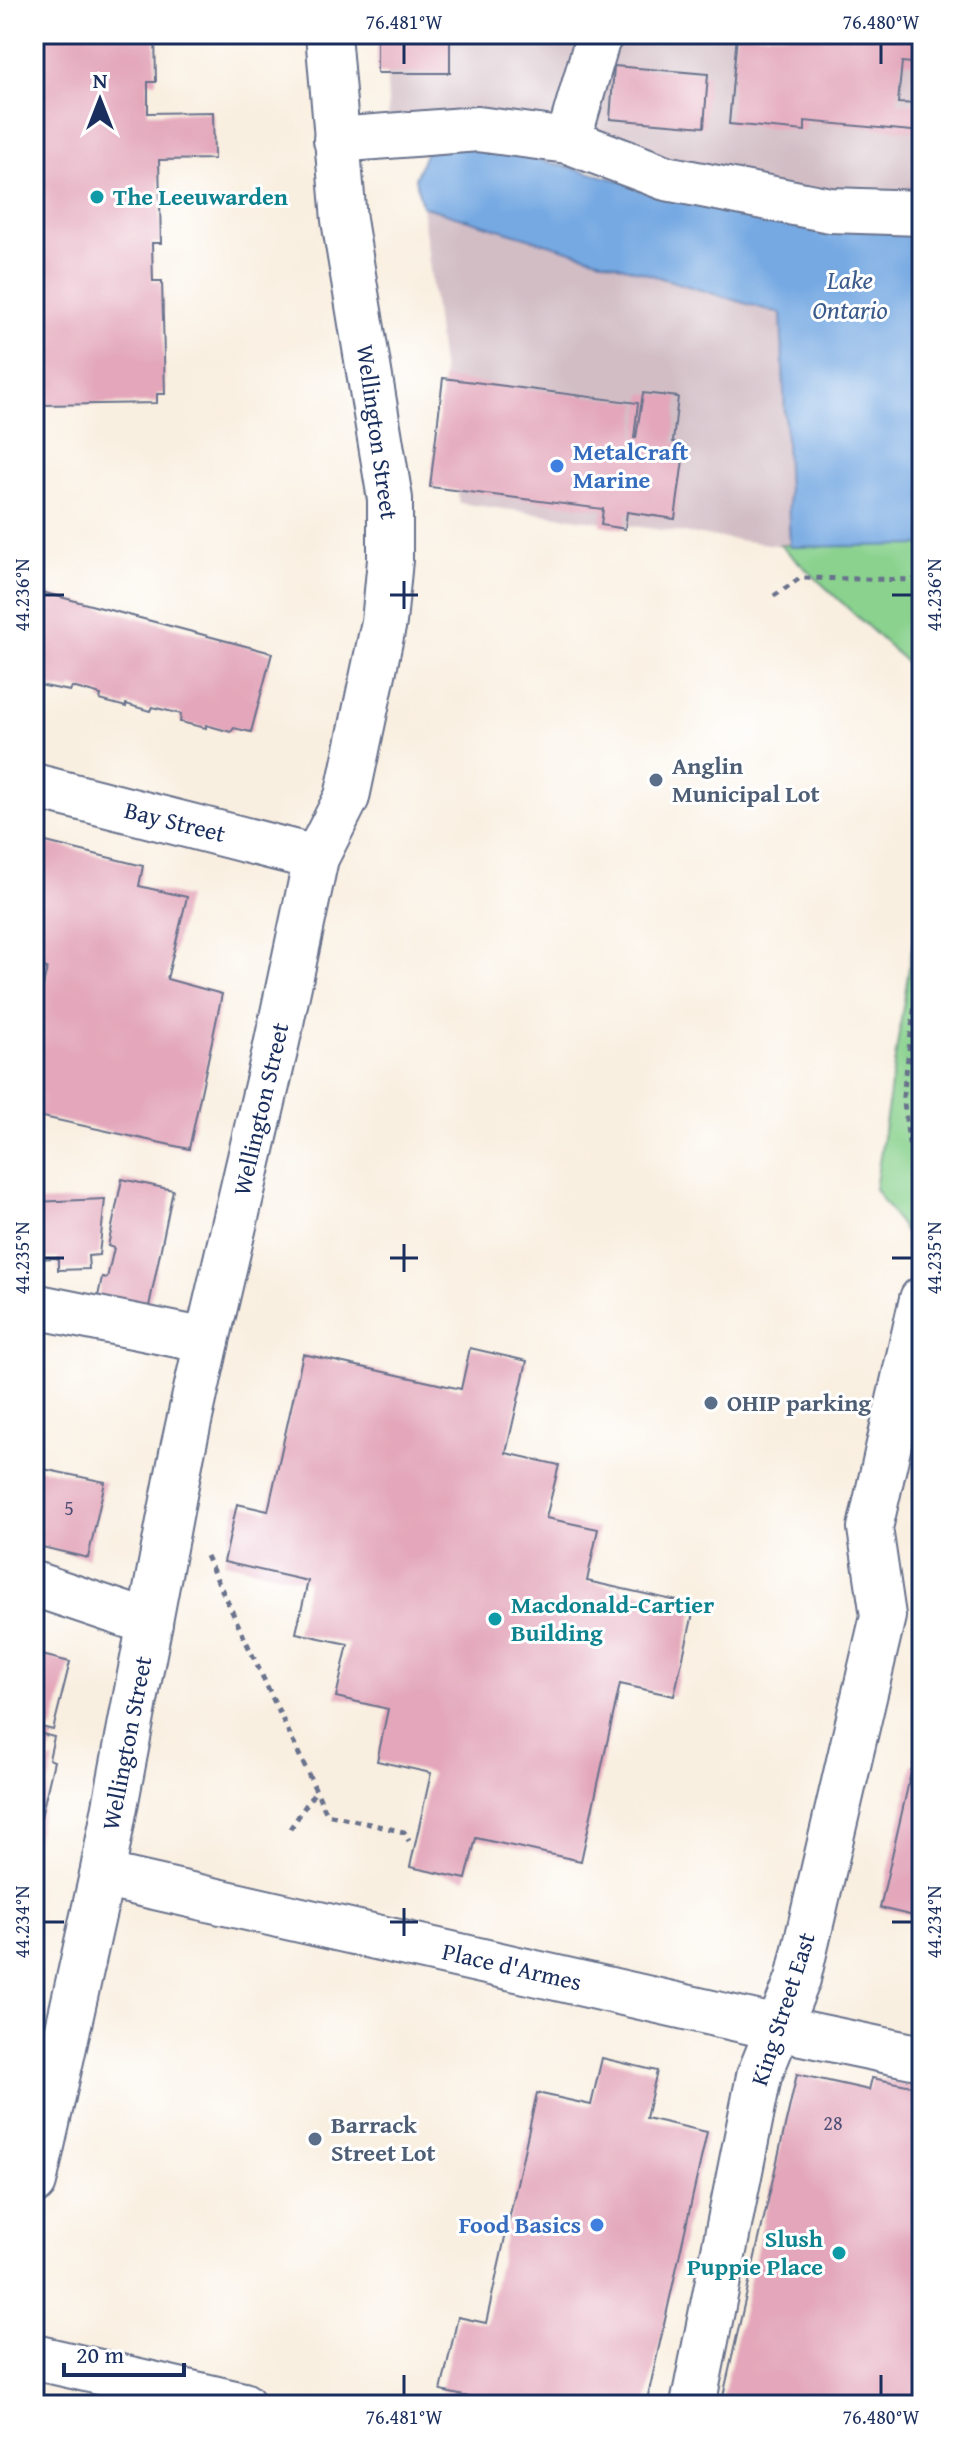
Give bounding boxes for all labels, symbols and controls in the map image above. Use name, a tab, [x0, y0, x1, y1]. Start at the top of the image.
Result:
text: 76.481°W	[365, 7, 443, 36]
text: 76.480°W	[842, 7, 920, 36]
north arrow	[60, 60, 140, 140]
text: N	[93, 64, 108, 96]
place label: The Leeuwarden	[113, 179, 288, 214]
marker: The Leeuwarden	[88, 188, 106, 206]
water label: Lake Ontario	[812, 260, 888, 329]
street label: Wellington Street	[348, 342, 407, 522]
place label: MetalCraft Marine	[573, 434, 688, 497]
marker: MetalCraft Marine	[548, 457, 566, 475]
text: 44.236°N	[7, 558, 36, 632]
text: 44.236°N	[919, 558, 948, 632]
place label: Anglin Municipal Lot	[672, 748, 820, 811]
marker: Anglin Municipal Lot	[647, 771, 665, 789]
street label: Bay Street	[121, 792, 230, 851]
street label: Wellington Street	[224, 1018, 298, 1199]
text: 44.235°N	[7, 1221, 36, 1295]
text: 44.235°N	[919, 1221, 948, 1295]
place label: OHIP parking	[727, 1385, 871, 1420]
marker: OHIP parking	[702, 1394, 720, 1412]
house number: 5	[64, 1493, 74, 1522]
place label: Macdonald-Cartier Building	[511, 1587, 714, 1650]
marker: Macdonald-Cartier Building	[486, 1610, 504, 1628]
street label: Wellington Street	[92, 1652, 161, 1833]
text: 44.234°N	[7, 1885, 36, 1959]
text: 44.234°N	[919, 1885, 948, 1959]
street label: King Street East	[741, 1927, 824, 2090]
street label: Place d'Armes	[439, 1933, 585, 2000]
place label: Barrack Street Lot	[331, 2107, 436, 2170]
house number: 28	[823, 2108, 843, 2137]
marker: Barrack Street Lot	[306, 2130, 324, 2148]
place label: Food Basics	[459, 2207, 581, 2242]
marker: Food Basics	[588, 2216, 606, 2234]
place label: Slush Puppie Place	[687, 2221, 823, 2284]
marker: Slush Puppie Place	[830, 2244, 848, 2262]
scale bar	[64, 2327, 184, 2377]
text: 20 m	[76, 2337, 124, 2372]
text: 76.481°W	[365, 2402, 443, 2431]
text: 76.480°W	[842, 2402, 920, 2431]

